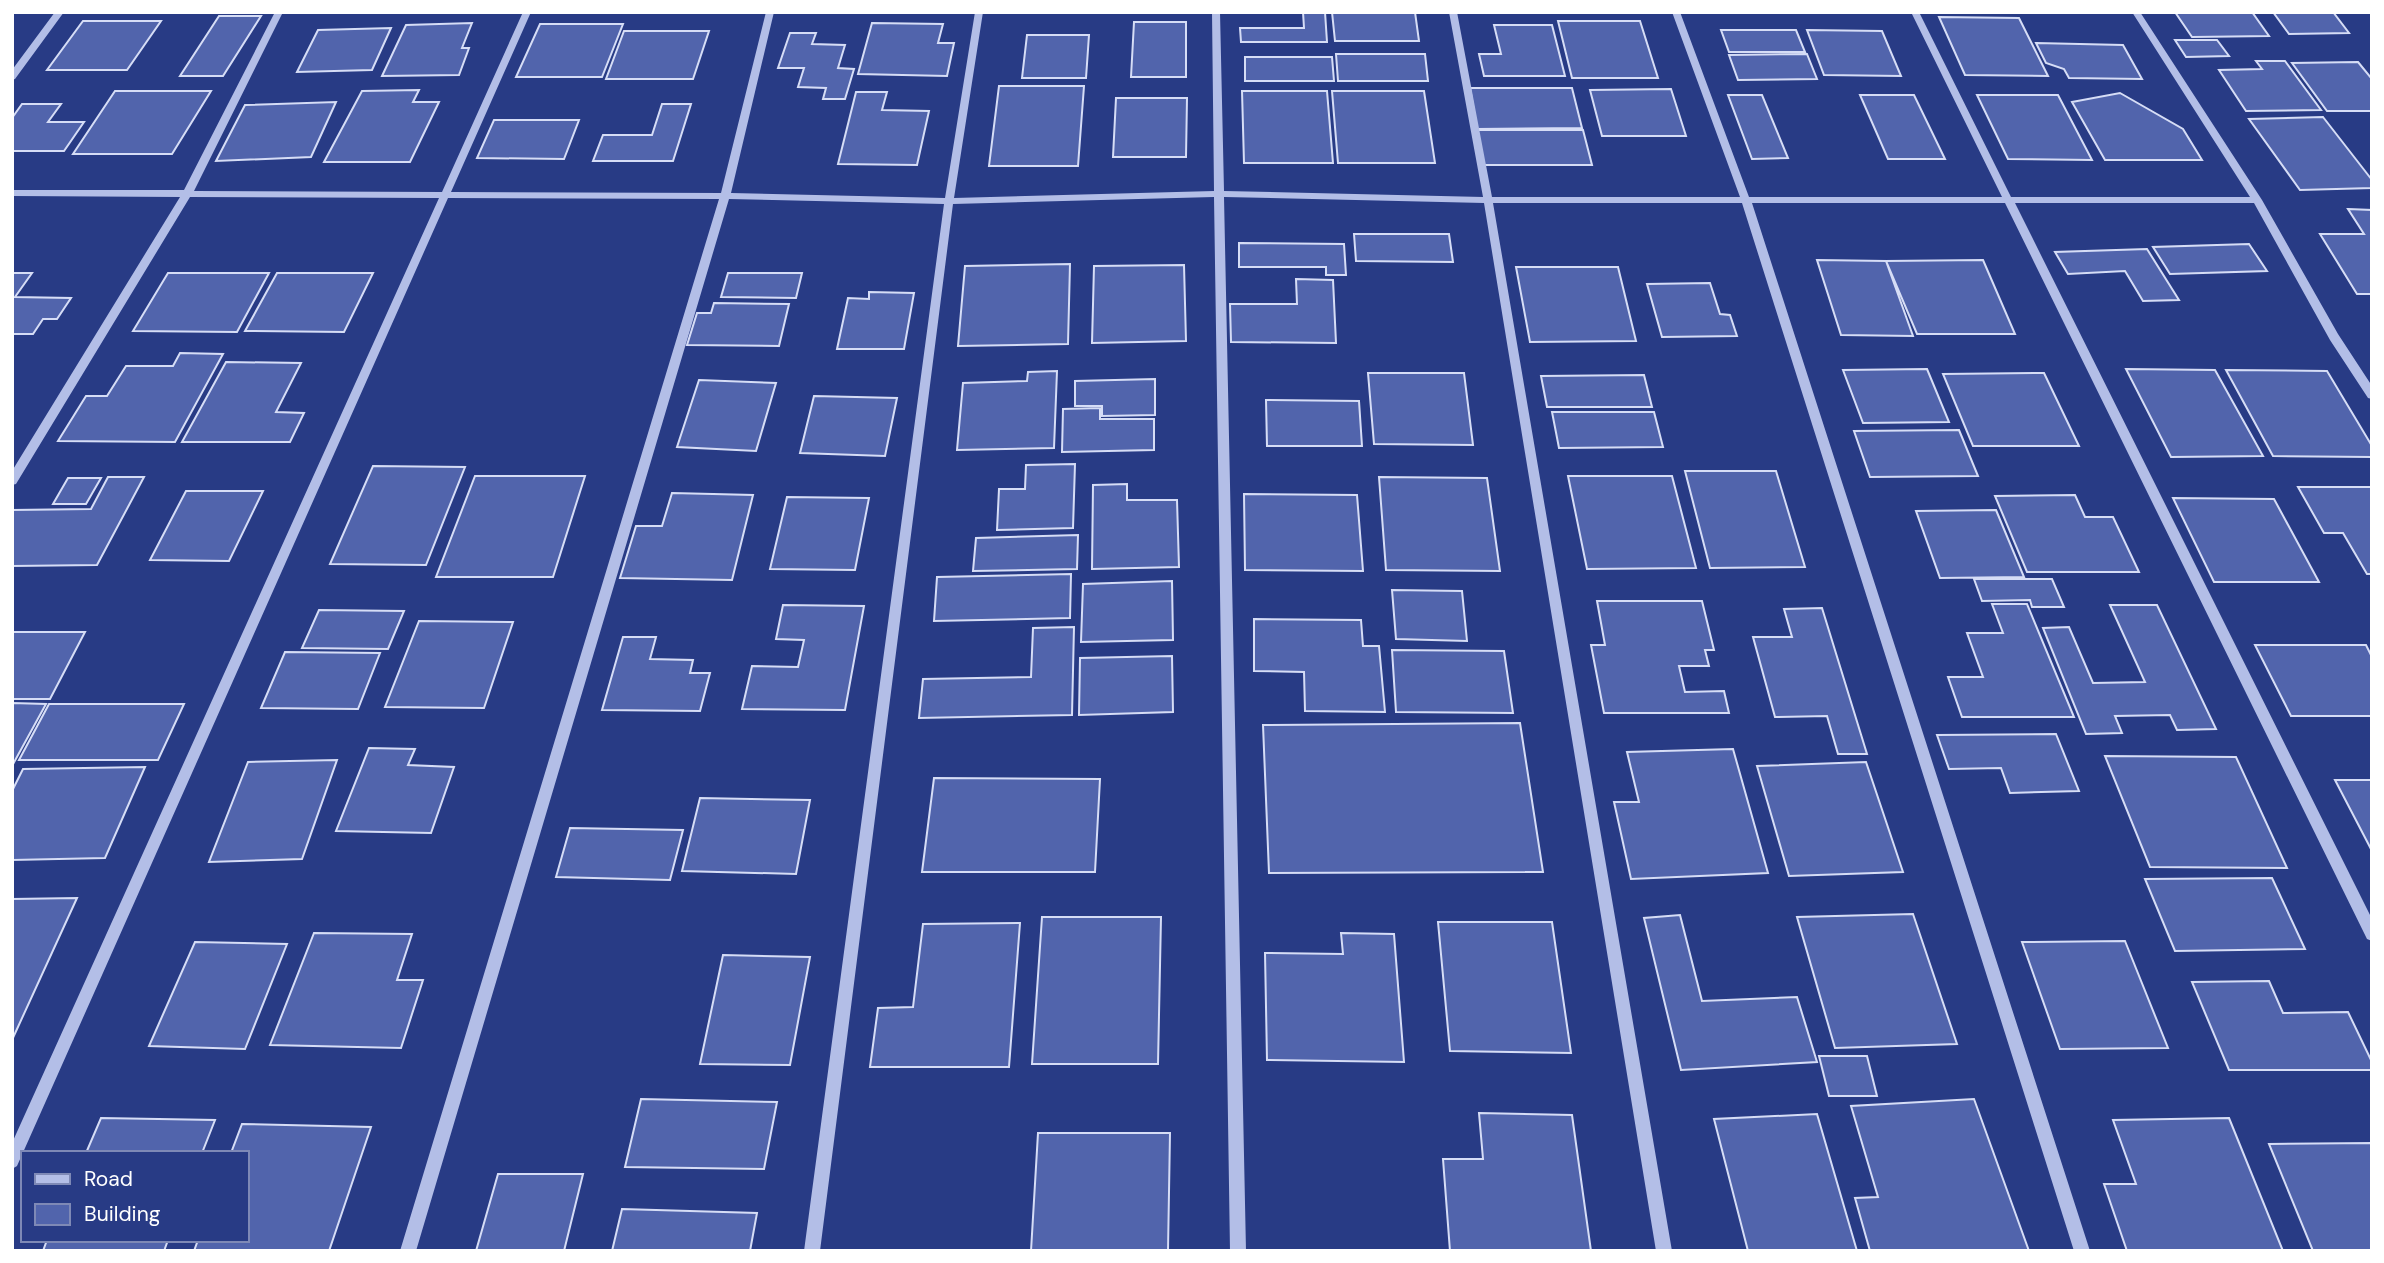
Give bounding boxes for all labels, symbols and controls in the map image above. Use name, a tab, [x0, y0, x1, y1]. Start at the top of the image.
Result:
legend	[21, 1151, 248, 1242]
text: Road	[84, 1165, 133, 1193]
text: Building	[84, 1200, 161, 1228]

